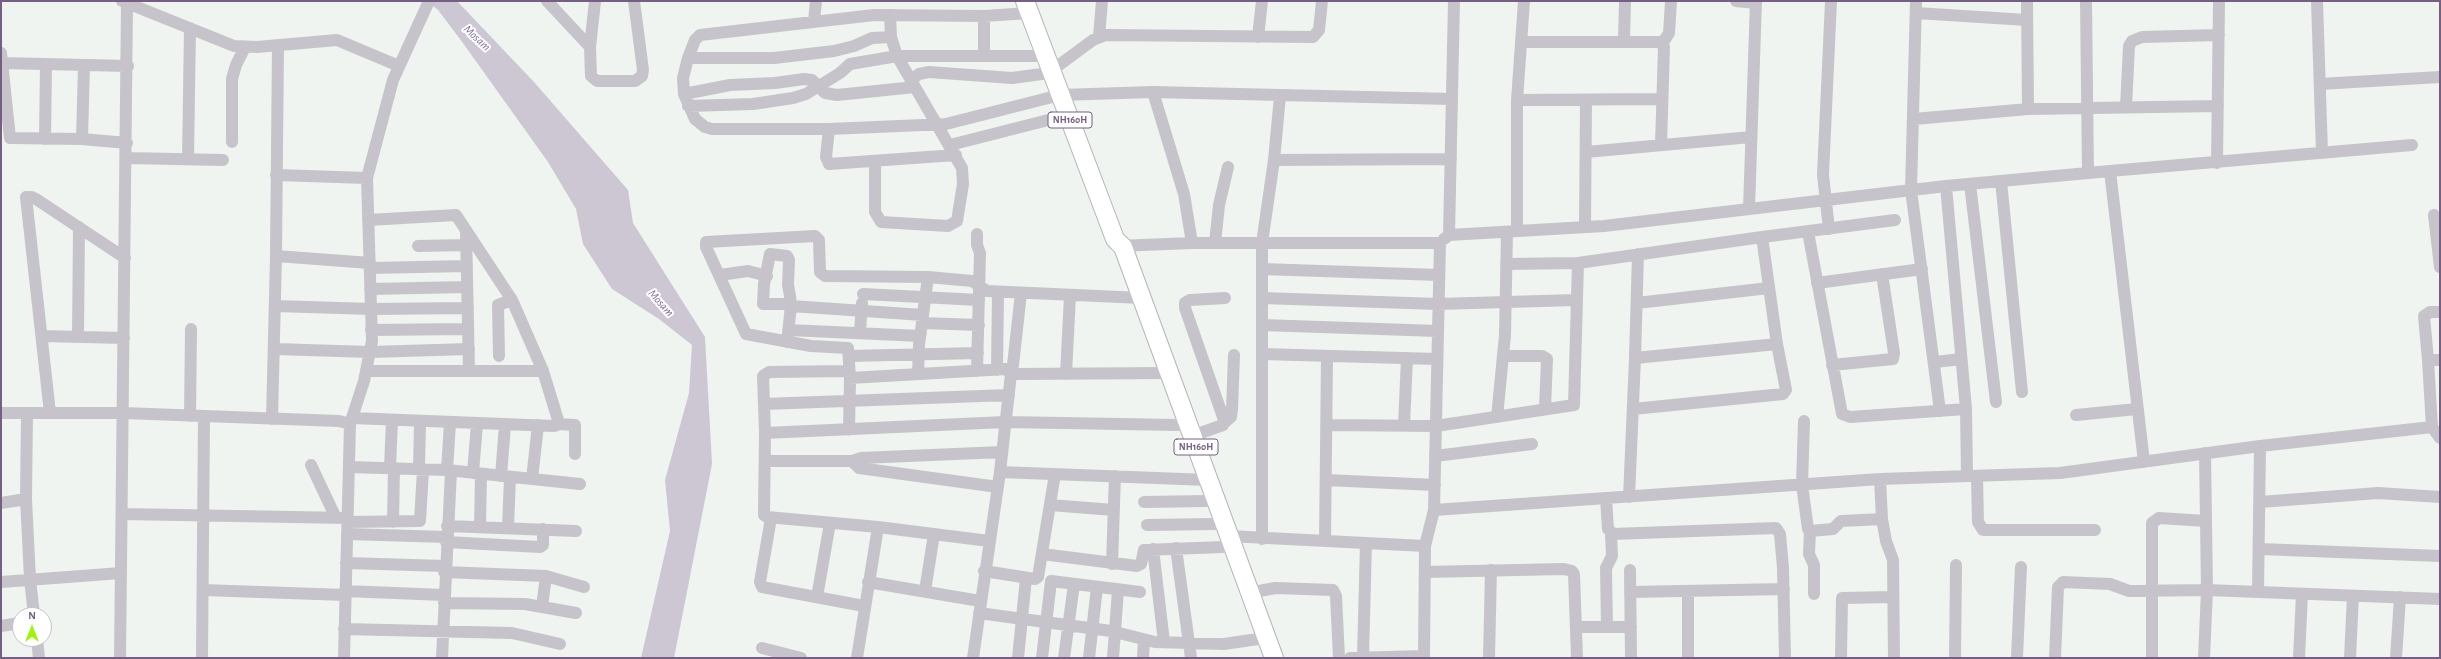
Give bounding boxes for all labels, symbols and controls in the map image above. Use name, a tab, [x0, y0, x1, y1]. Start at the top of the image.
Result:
water label: Mosam	[461, 22, 493, 54]
road number: NH160H	[1048, 112, 1092, 128]
water label: Mosam	[645, 287, 677, 319]
road number: NH160H	[1174, 439, 1218, 455]
north arrow	[12, 607, 52, 647]
text: N	[28, 610, 36, 621]

